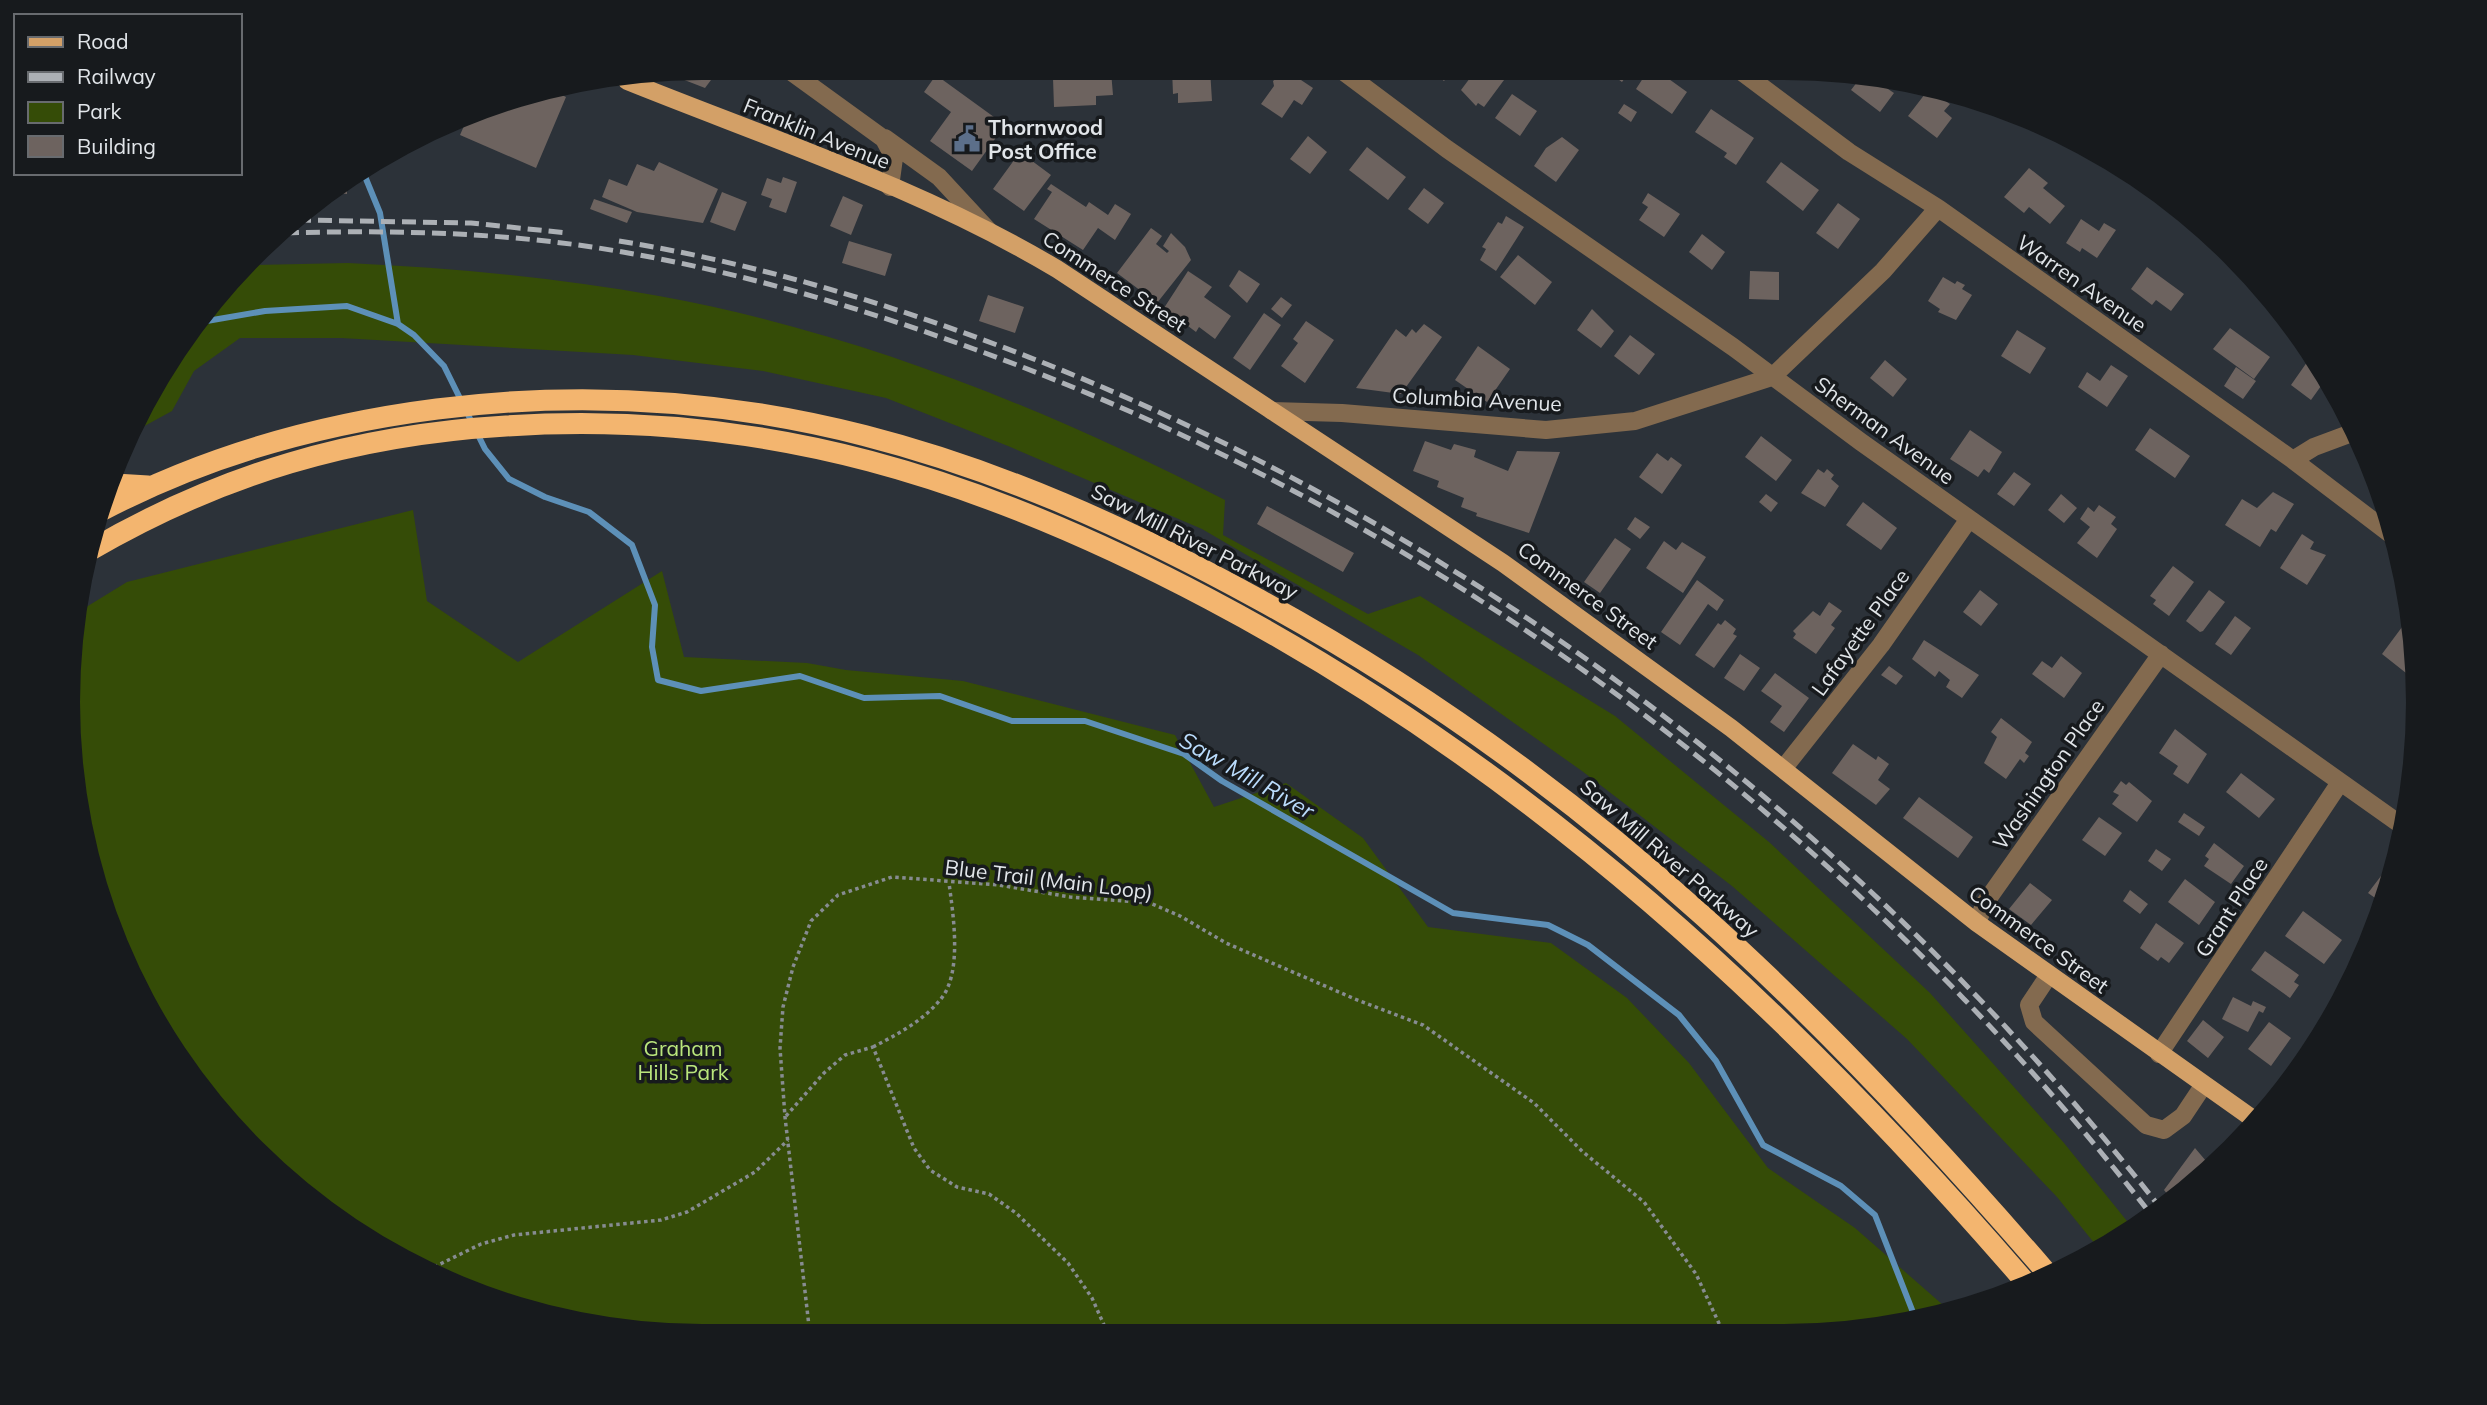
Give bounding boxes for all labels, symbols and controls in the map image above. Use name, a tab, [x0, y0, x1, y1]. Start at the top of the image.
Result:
legend	[14, 14, 242, 175]
text: Road	[77, 28, 128, 54]
text: Railway	[77, 63, 156, 89]
street label: Franklin Avenue	[740, 92, 894, 174]
text: Park	[77, 98, 121, 124]
place label: Thornwood Post Office	[988, 114, 1103, 164]
public building icon: Thornwood Post Office	[952, 124, 982, 154]
text: Building	[77, 133, 156, 159]
street label: Commerce Street	[1038, 225, 1192, 337]
street label: Warren Avenue	[2012, 229, 2152, 337]
street label: Sherman Avenue	[1810, 371, 1960, 489]
street label: Columbia Avenue	[1391, 382, 1563, 416]
street label: Saw Mill River Parkway	[1087, 478, 1303, 604]
street label: Commerce Street	[1513, 536, 1663, 654]
street label: Lafayette Place	[1805, 564, 1915, 700]
street label: Washington Place	[1986, 694, 2110, 854]
water label: Saw Mill River	[1175, 725, 1321, 826]
street label: Saw Mill River Parkway	[1575, 773, 1765, 943]
street label: Grant Place	[2189, 852, 2273, 962]
street label: Blue Trail (Main Loop)	[943, 853, 1155, 905]
street label: Commerce Street	[1964, 880, 2114, 998]
park label: Graham Hills Park	[637, 1035, 729, 1085]

